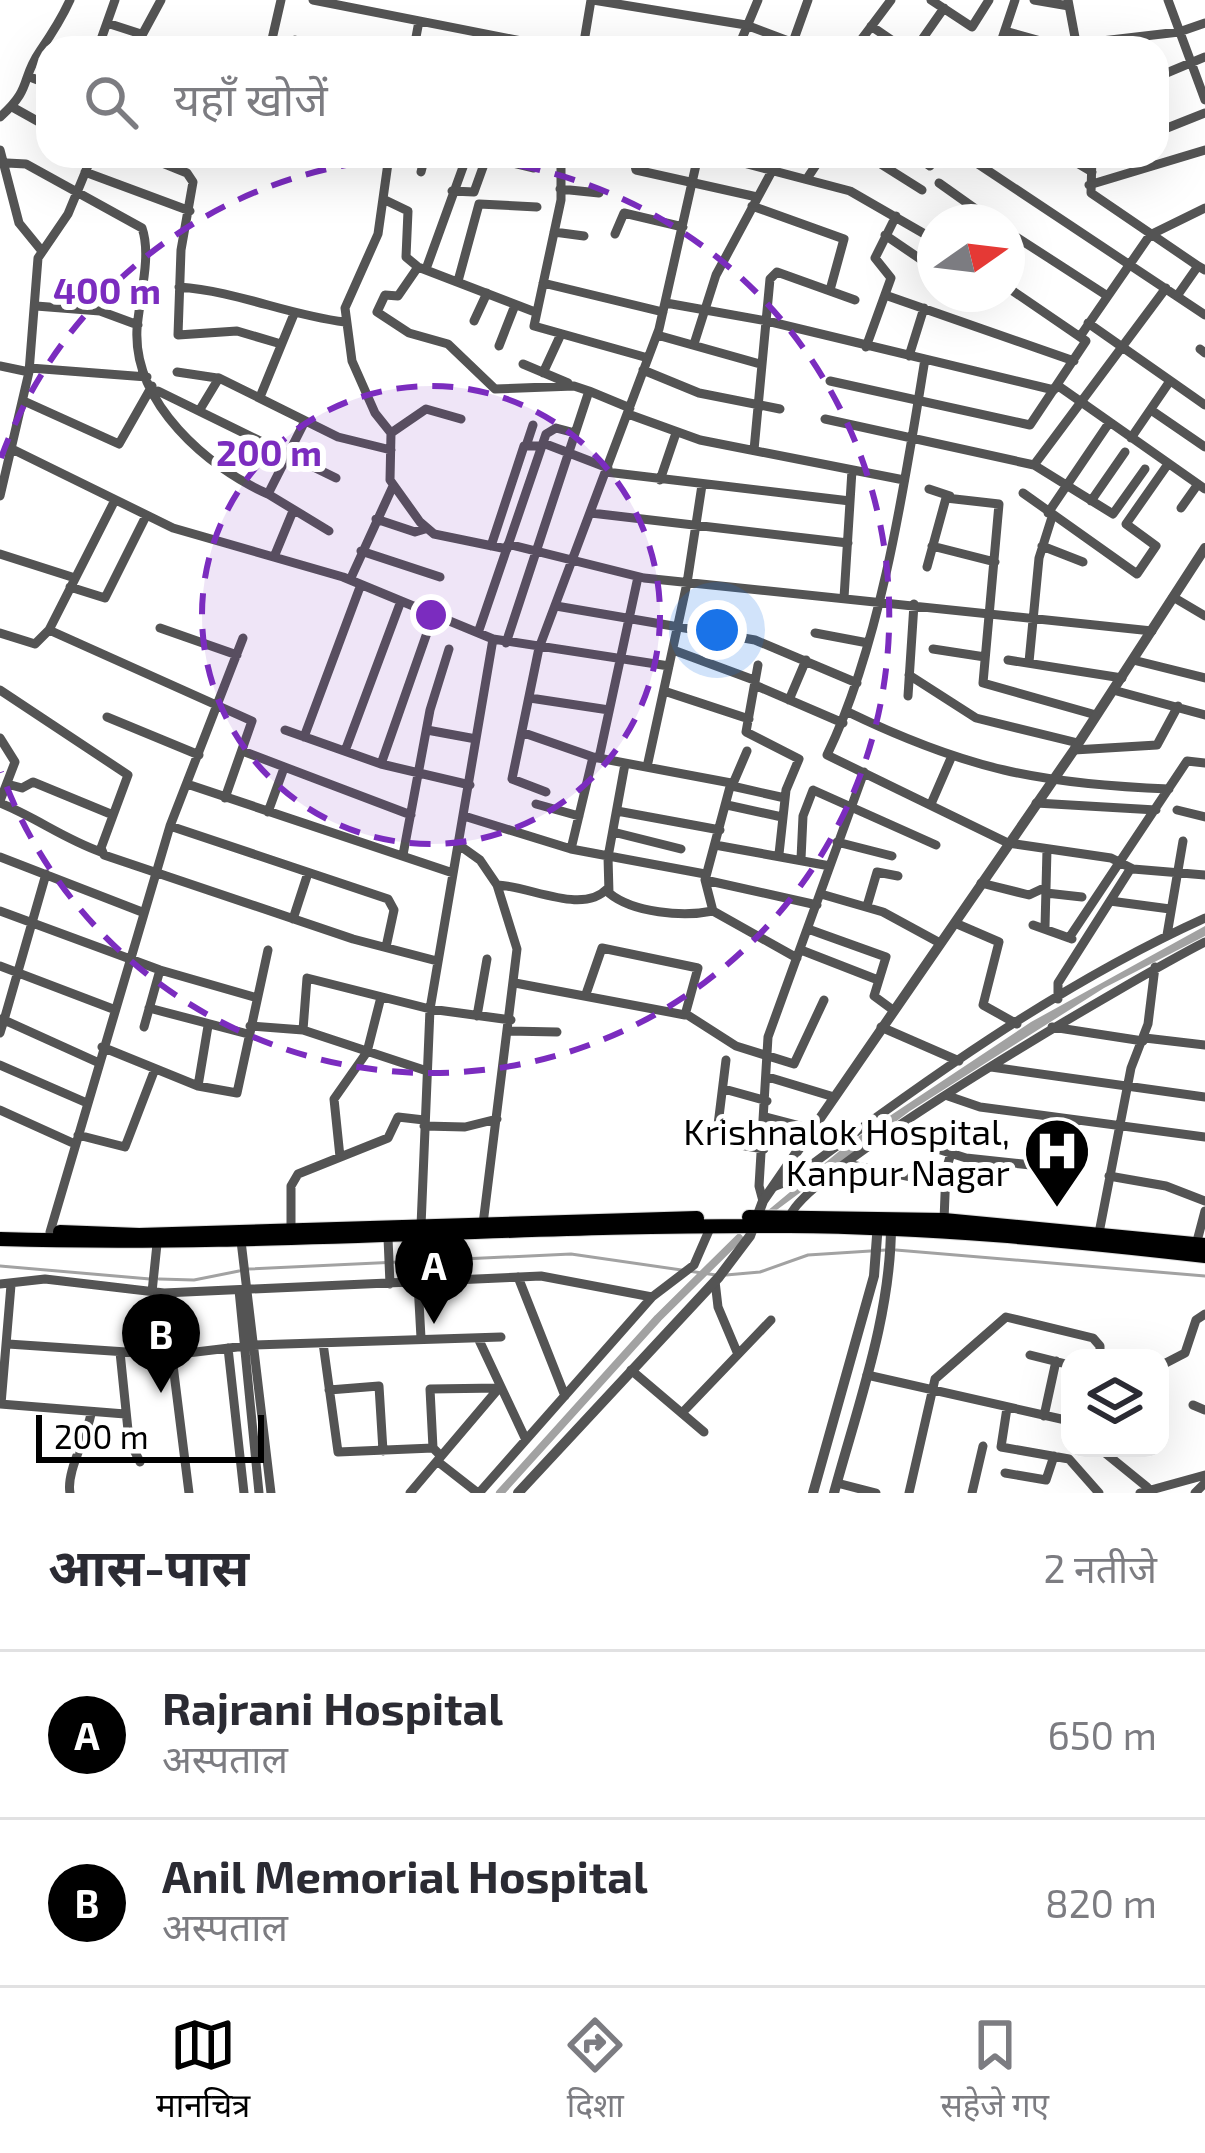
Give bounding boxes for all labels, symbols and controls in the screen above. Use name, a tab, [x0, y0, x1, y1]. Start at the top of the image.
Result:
search box	[36, 36, 1169, 168]
icon: search	[78, 69, 144, 135]
text: यहाँ खोजें	[174, 71, 328, 125]
north arrow	[917, 204, 1025, 312]
text: 400 m	[53, 268, 161, 311]
text: 200 m	[216, 430, 322, 473]
centre of rings	[410, 594, 452, 636]
your location	[687, 600, 747, 660]
place label: Krishnalok Hospital, Kanpur Nagar	[683, 1109, 1010, 1193]
hospital icon: Krishnalok Hospital, Kanpur Nagar	[1022, 1116, 1092, 1210]
pin: A	[395, 1225, 473, 1324]
pin: B	[122, 1294, 200, 1393]
map controls	[1061, 1349, 1169, 1457]
button: layers	[1061, 1349, 1169, 1457]
scale bar	[36, 1409, 264, 1462]
text: 200 m	[54, 1416, 149, 1456]
text: आस-पास	[48, 1535, 249, 1596]
text: 2 नतीजे	[1043, 1544, 1157, 1591]
text: Rajrani Hospital	[162, 1680, 503, 1734]
text: A	[74, 1711, 100, 1758]
text: 650 m	[1047, 1711, 1157, 1758]
text: अस्पताल	[162, 1734, 288, 1781]
text: Anil Memorial Hospital	[162, 1848, 648, 1902]
text: B	[75, 1879, 99, 1926]
text: 820 m	[1045, 1879, 1157, 1926]
text: अस्पताल	[162, 1902, 288, 1949]
tab: मानचित्र	[156, 2012, 250, 2130]
tab: दिशा	[562, 2012, 628, 2130]
tab: सहेजे गए	[940, 2012, 1049, 2130]

